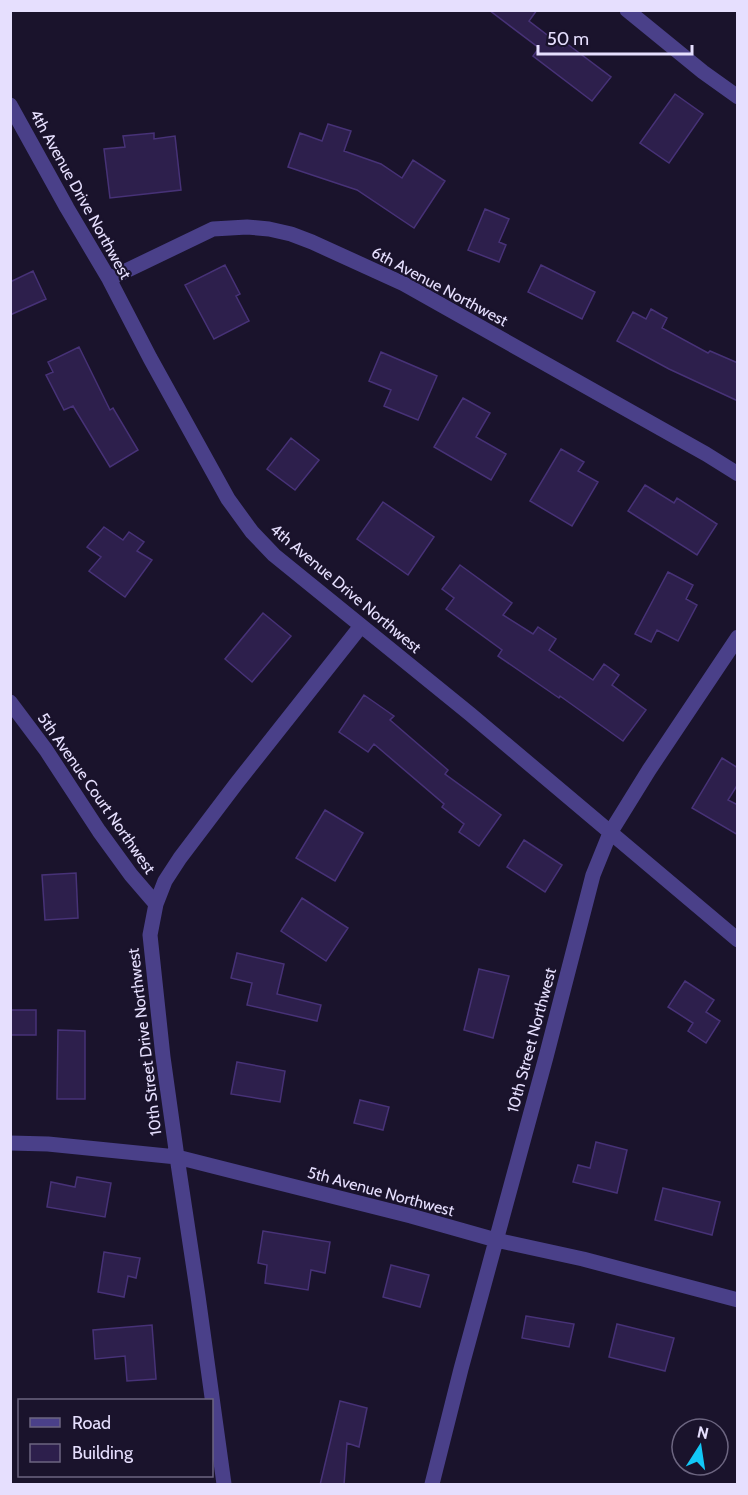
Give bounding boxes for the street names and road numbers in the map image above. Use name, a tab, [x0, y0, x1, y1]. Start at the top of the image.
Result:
street label: 4th Avenue Drive Northwest	[26, 106, 136, 283]
street label: 6th Avenue Northwest	[368, 242, 512, 331]
street label: 4th Avenue Drive Northwest	[266, 520, 426, 658]
street label: 5th Avenue Court Northwest	[34, 709, 160, 878]
street label: 10th Street Drive Northwest	[123, 946, 165, 1137]
street label: 10th Street Northwest	[503, 965, 560, 1115]
street label: 5th Avenue Northwest	[305, 1163, 457, 1220]

